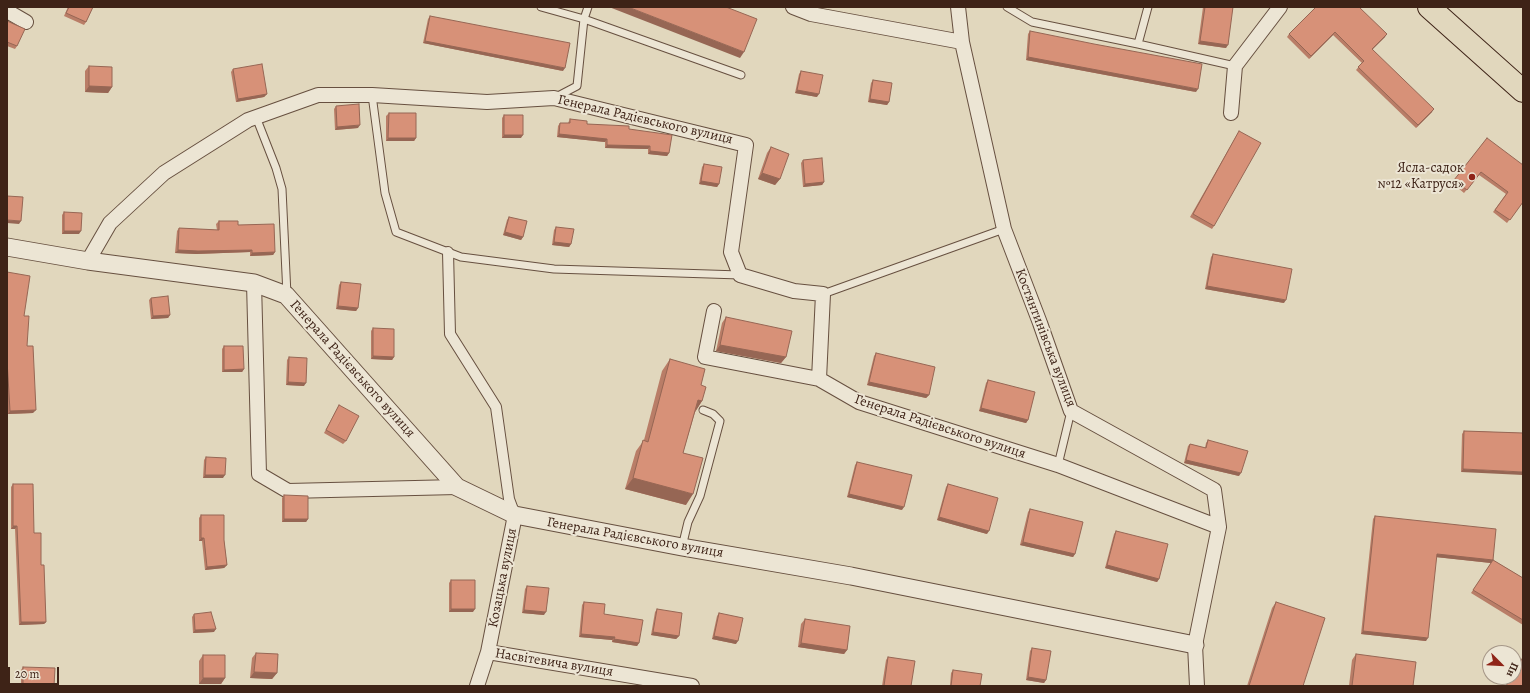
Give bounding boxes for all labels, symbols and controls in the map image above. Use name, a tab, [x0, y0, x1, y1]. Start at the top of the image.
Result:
street label: Генерала Радієвського вулиця	[556, 92, 734, 148]
place label: Ясла-садок №12 «Катруся»	[1377, 161, 1464, 194]
marker: Ясла-садок №12 «Катруся»	[1467, 172, 1477, 182]
street label: Костянтинівська вулиця	[1011, 266, 1079, 410]
street label: Генерала Радієвського вулиця	[286, 297, 418, 441]
street label: Генерала Радієвського вулиця	[852, 391, 1028, 463]
street label: Генерала Радієвського вулиця	[545, 514, 725, 562]
street label: Козацька вулиця	[485, 527, 521, 629]
street label: Насвітевича вулиця	[494, 645, 614, 681]
north arrow	[1482, 645, 1522, 685]
scale bar	[10, 659, 61, 685]
text: Пн	[1503, 660, 1522, 679]
text: 20 m	[15, 666, 39, 682]

